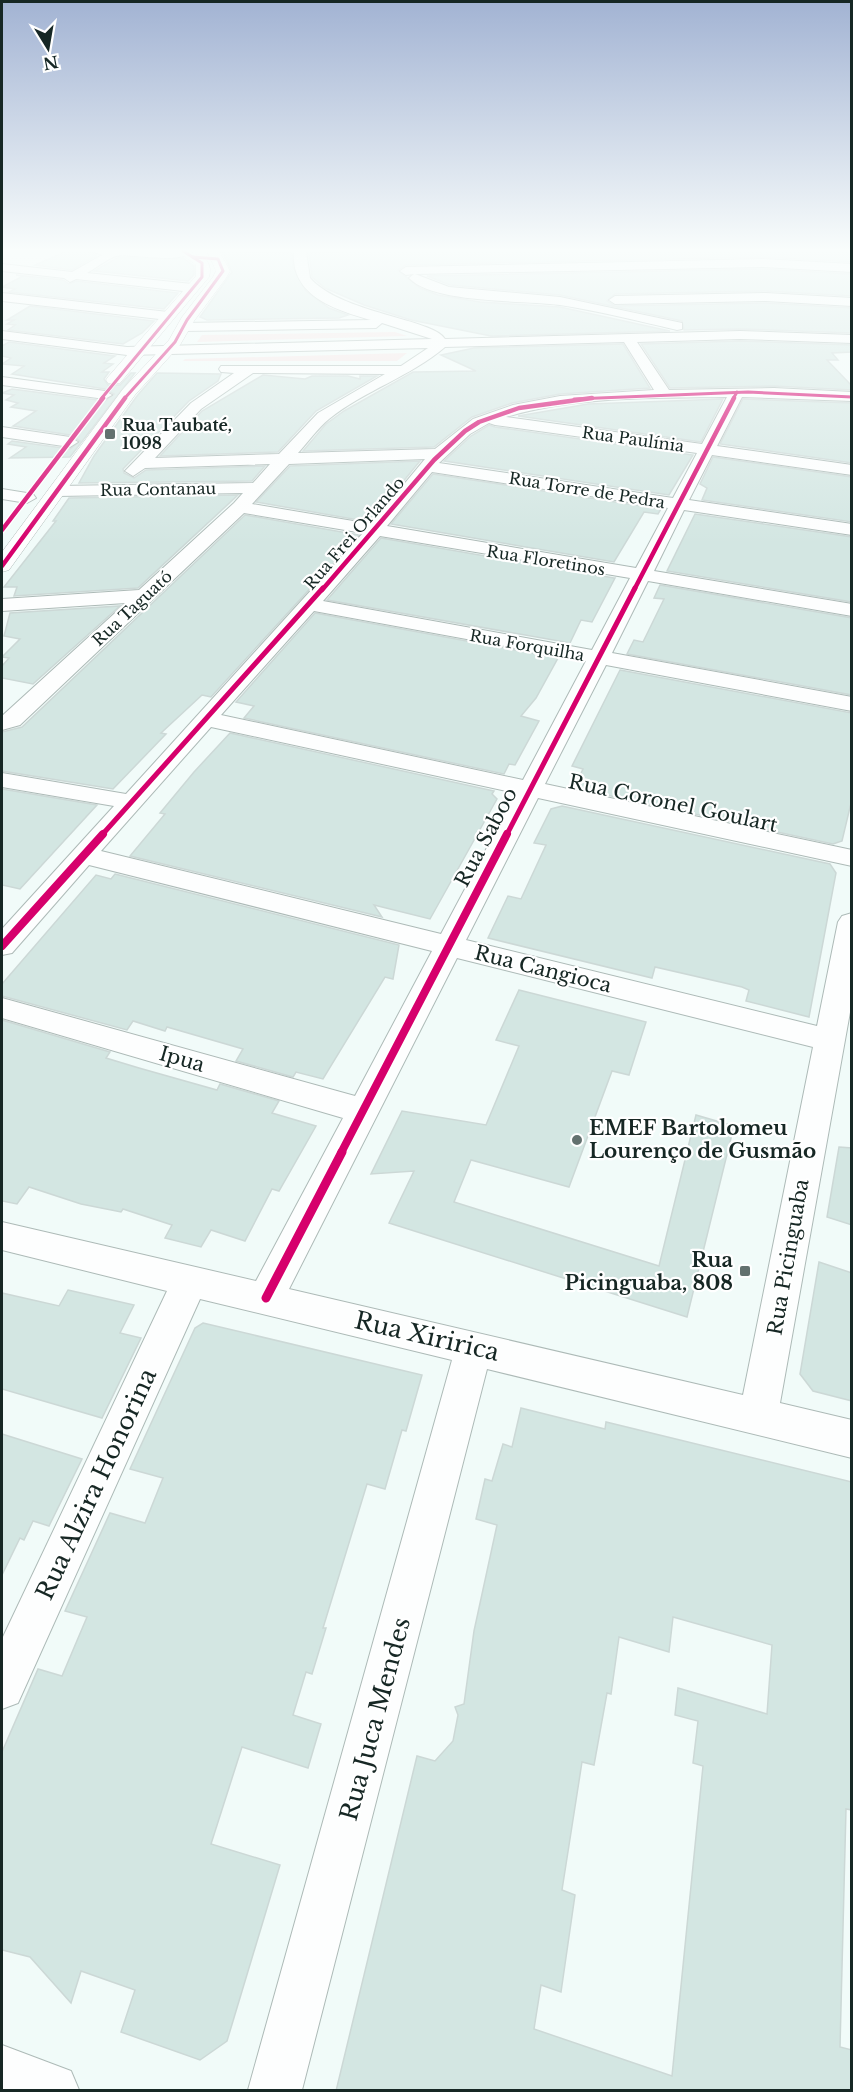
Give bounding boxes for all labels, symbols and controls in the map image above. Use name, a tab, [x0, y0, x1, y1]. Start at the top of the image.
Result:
north arrow	[18, 18, 78, 78]
text: N	[42, 51, 60, 74]
place label: Rua Taubaté, 1098	[122, 415, 232, 453]
street label: Rua Paulínia	[581, 422, 686, 456]
marker: Rua Taubaté, 1098	[103, 427, 117, 441]
street label: Rua Torre de Pedra	[507, 468, 667, 512]
street label: Rua Frei Orlando	[300, 472, 408, 594]
street label: Rua Contanau	[100, 478, 217, 500]
street label: Rua Floretinos	[485, 541, 607, 579]
street label: Rua Taguató	[88, 566, 176, 650]
street label: Rua Forquilha	[468, 625, 586, 665]
street label: Rua Coronel Goulart	[566, 769, 780, 837]
street label: Rua Saboo	[450, 783, 522, 891]
street label: Rua Cangioca	[472, 940, 615, 998]
street label: Ipua	[157, 1041, 208, 1077]
place label: EMEF Bartolomeu Lourenço de Gusmão	[589, 1116, 816, 1163]
marker: EMEF Bartolomeu Lourenço de Gusmão	[570, 1133, 584, 1147]
street label: Rua Picinguaba	[762, 1176, 814, 1337]
place label: Rua Picinguaba, 808	[565, 1248, 734, 1295]
marker: Rua Picinguaba, 808	[738, 1264, 752, 1278]
street label: Rua Xiririca	[352, 1305, 503, 1367]
street label: Rua Alzira Honorina	[30, 1363, 163, 1604]
street label: Rua Juca Mendes	[334, 1614, 416, 1824]

